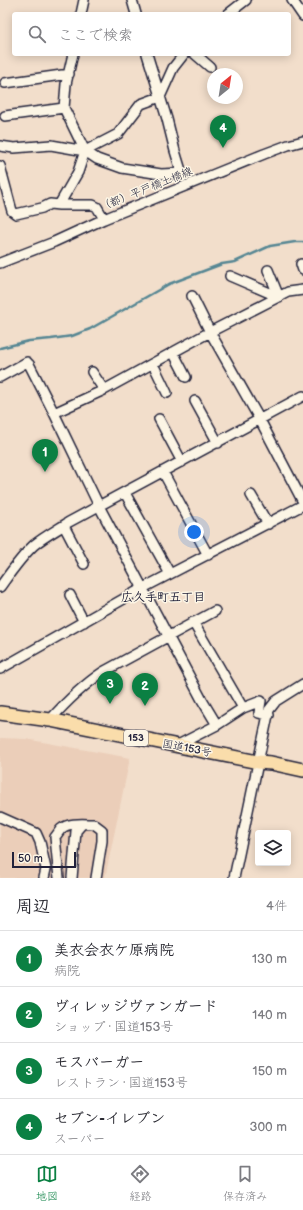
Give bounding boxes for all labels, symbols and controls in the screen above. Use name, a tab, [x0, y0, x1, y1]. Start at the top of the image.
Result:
search box	[12, 12, 291, 56]
icon: search	[26, 23, 48, 45]
text: ここで検索	[58, 26, 133, 45]
north arrow	[207, 68, 243, 104]
pin: 4	[210, 115, 236, 148]
street label: （都）平戸橋土橋線	[98, 164, 194, 214]
pin: 1	[32, 439, 58, 472]
your location	[184, 522, 204, 542]
district label: 広久手町五丁目	[121, 590, 205, 605]
pin: 3	[97, 671, 123, 704]
pin: 2	[132, 673, 158, 706]
road number: 153	[124, 730, 148, 746]
street label: 国道153号	[161, 737, 213, 759]
map controls	[255, 830, 291, 866]
button: layers	[255, 830, 291, 866]
scale bar	[12, 850, 76, 869]
text: 50 m	[18, 852, 43, 865]
text: 周辺	[16, 897, 50, 917]
text: 4件	[266, 898, 287, 914]
text: 美衣会衣ケ原病院	[54, 941, 174, 960]
text: 1	[26, 951, 32, 967]
text: 130 m	[252, 951, 287, 967]
text: 病院	[54, 963, 80, 979]
text: ヴィレッジヴァンガード	[54, 997, 218, 1016]
text: 2	[25, 1007, 33, 1023]
text: 140 m	[252, 1007, 287, 1023]
text: ショップ · 国道153号	[54, 1019, 173, 1035]
text: モスバーガー	[54, 1053, 144, 1072]
text: 3	[25, 1063, 33, 1079]
text: 150 m	[253, 1063, 287, 1079]
text: レストラン · 国道153号	[54, 1075, 188, 1091]
text: セブン-イレブン	[54, 1109, 165, 1128]
text: 4	[25, 1119, 33, 1135]
text: 300 m	[249, 1119, 287, 1135]
text: スーパー	[54, 1131, 105, 1147]
tab: 地図	[36, 1163, 58, 1203]
tab: 経路	[129, 1163, 151, 1203]
tab: 保存済み	[223, 1163, 267, 1203]

